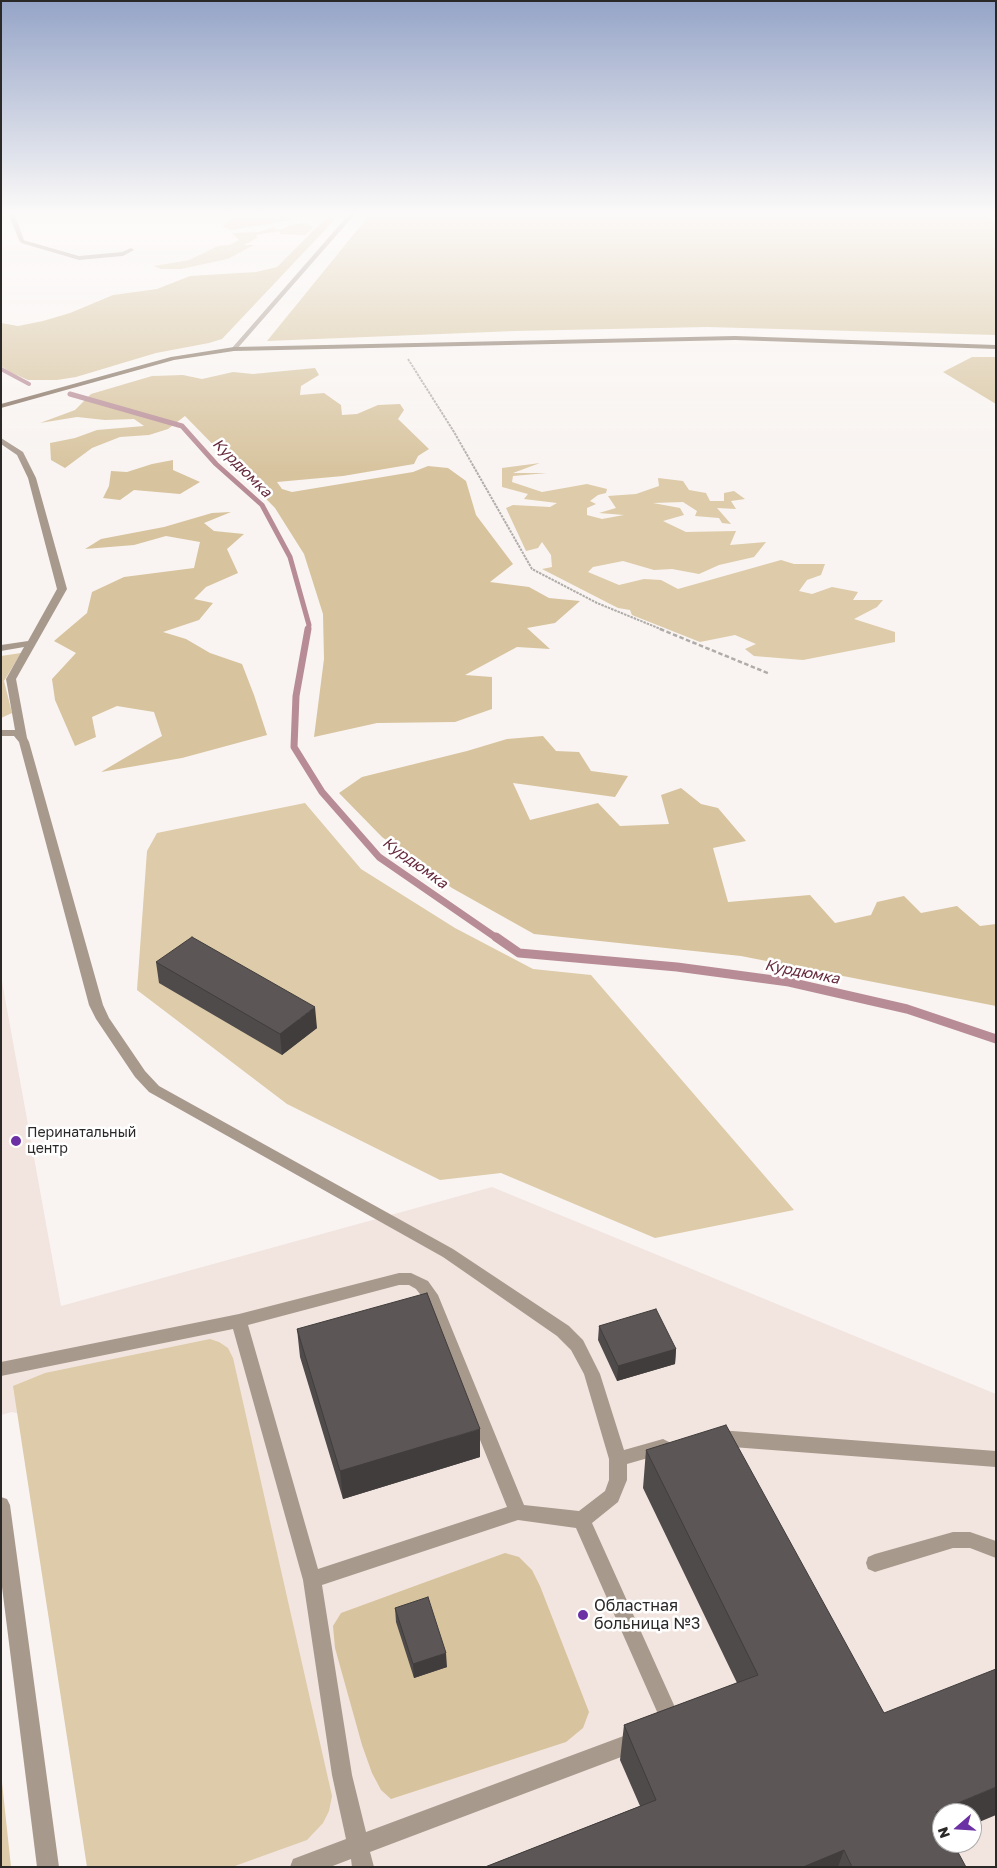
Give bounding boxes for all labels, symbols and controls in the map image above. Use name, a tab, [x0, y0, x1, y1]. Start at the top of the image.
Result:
water label: Курдюмка	[209, 435, 275, 501]
water label: Курдюмка	[379, 833, 451, 893]
water label: Курдюмка	[763, 956, 841, 988]
place label: Перинатальный центр	[27, 1125, 136, 1158]
marker: Перинатальный центр	[9, 1134, 23, 1148]
place label: Областная больница №3	[594, 1596, 700, 1634]
marker: Областная больница №3	[576, 1608, 590, 1622]
north arrow	[932, 1803, 982, 1853]
text: N	[934, 1825, 953, 1841]

